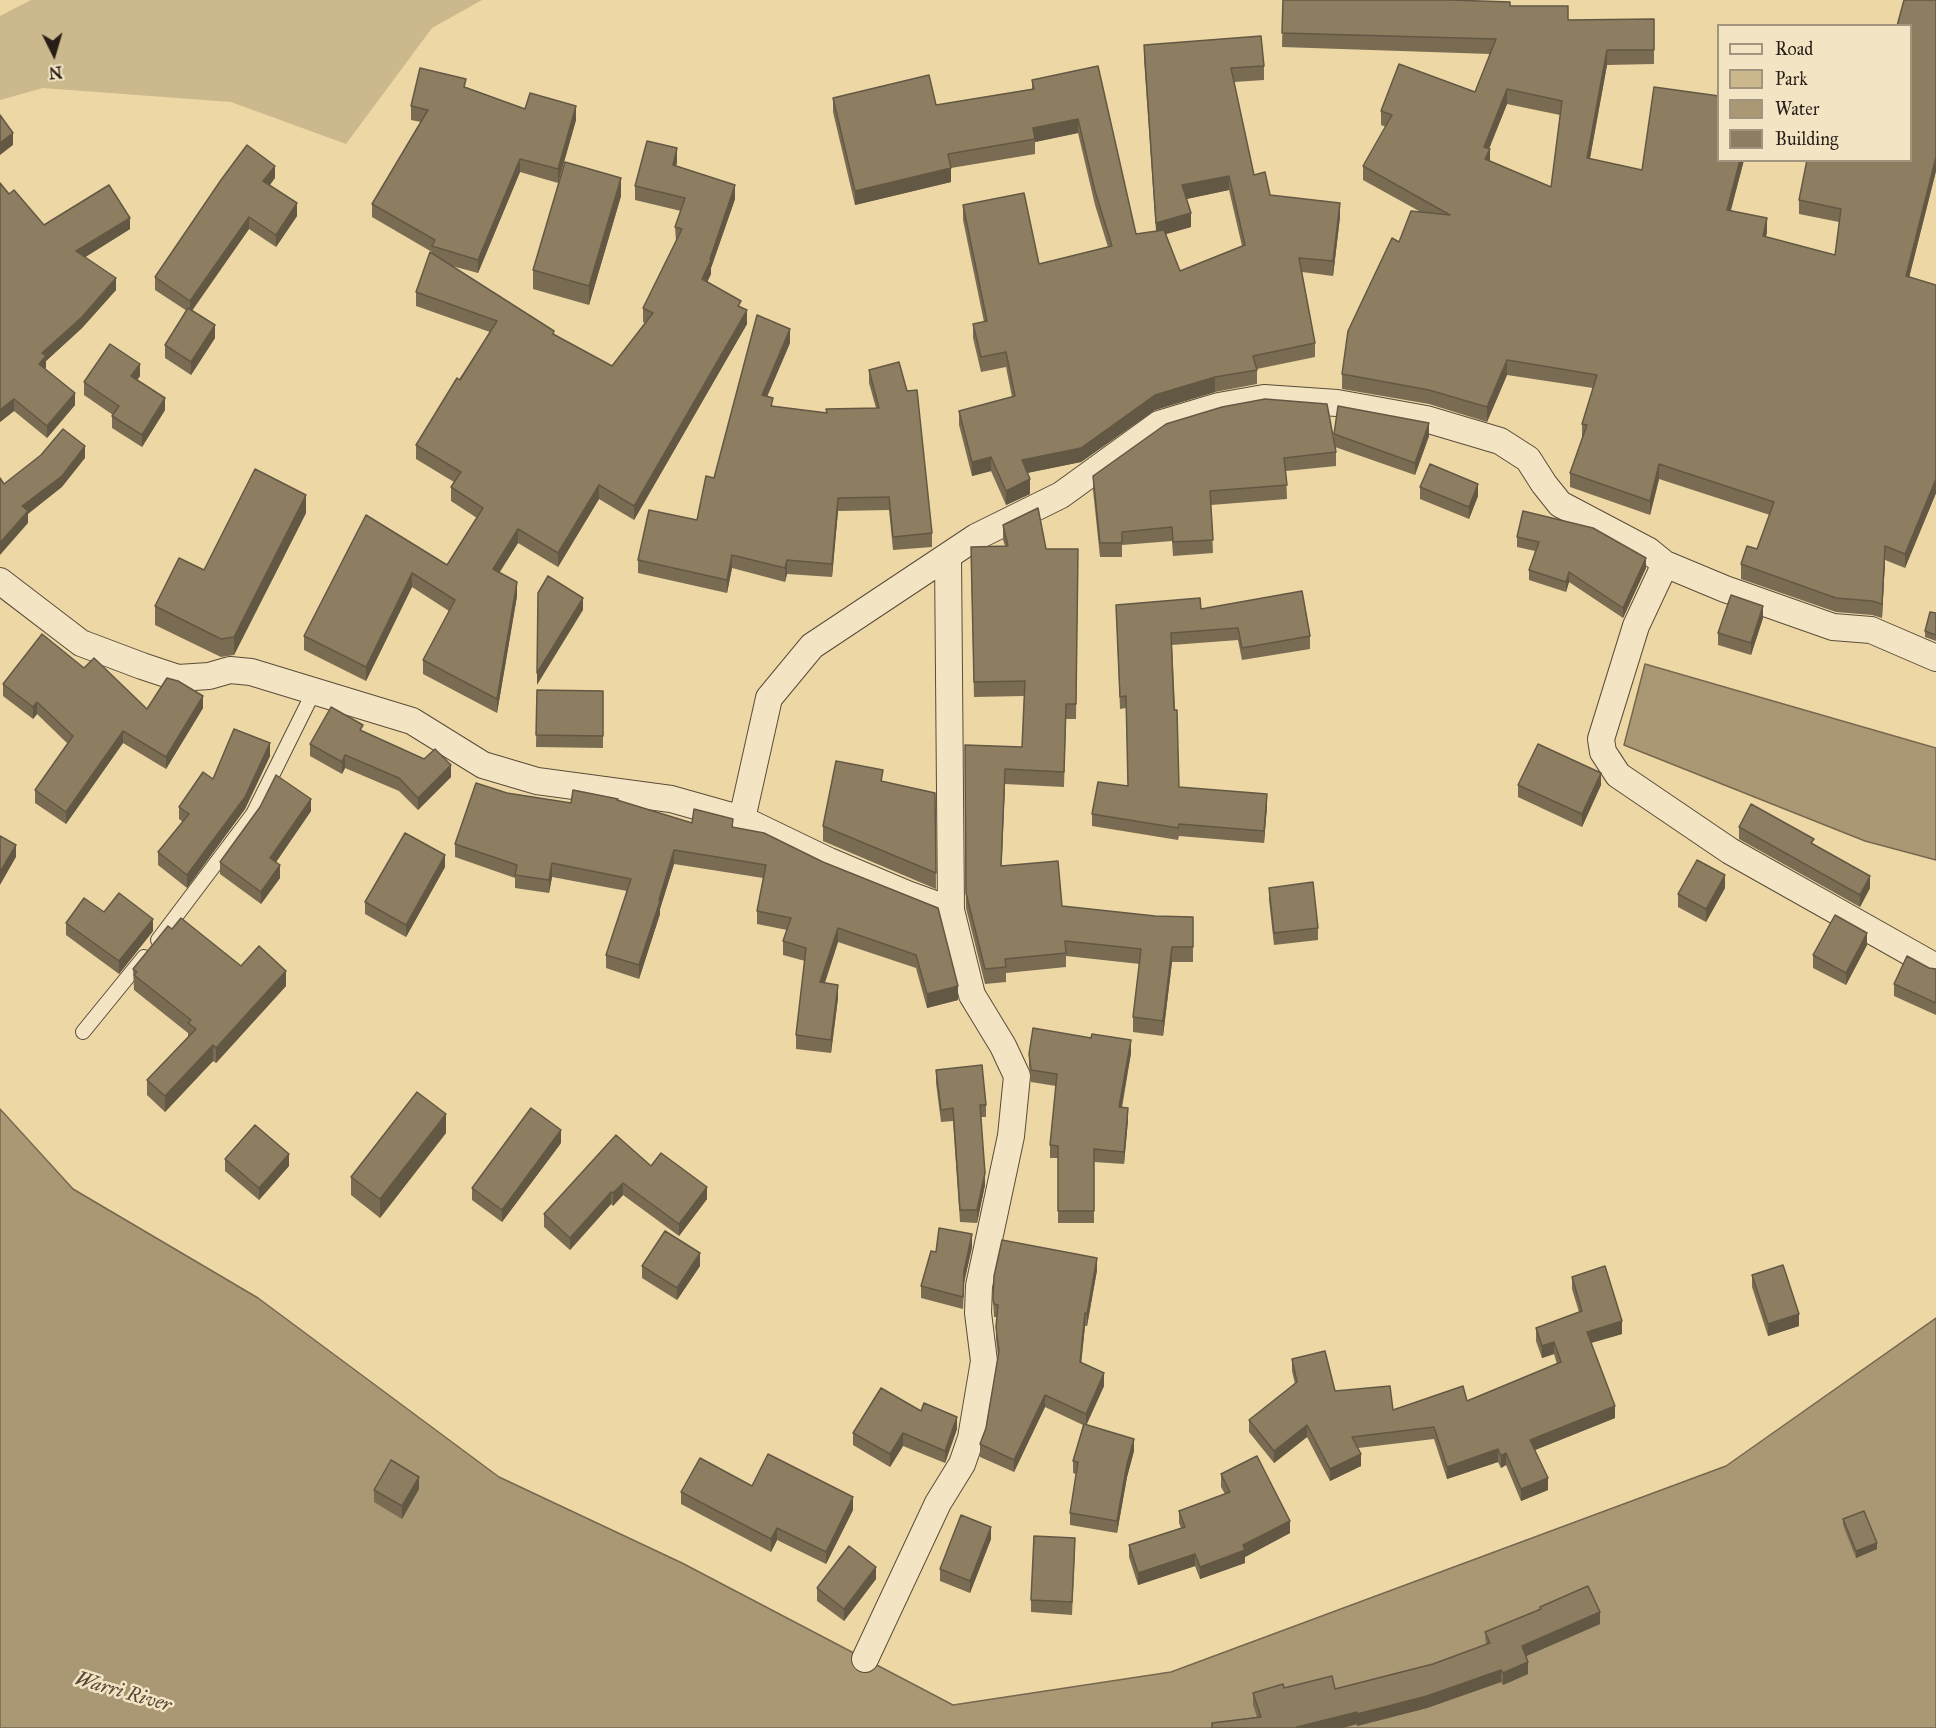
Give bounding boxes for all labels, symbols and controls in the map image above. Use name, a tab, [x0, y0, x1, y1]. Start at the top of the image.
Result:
north arrow	[24, 24, 84, 84]
legend	[1717, 24, 1912, 162]
text: Road	[1775, 38, 1813, 60]
text: N	[48, 62, 63, 82]
text: Park	[1775, 68, 1808, 90]
text: Water	[1775, 98, 1819, 120]
text: Building	[1775, 128, 1838, 150]
water label: Warri River	[72, 1668, 174, 1718]

